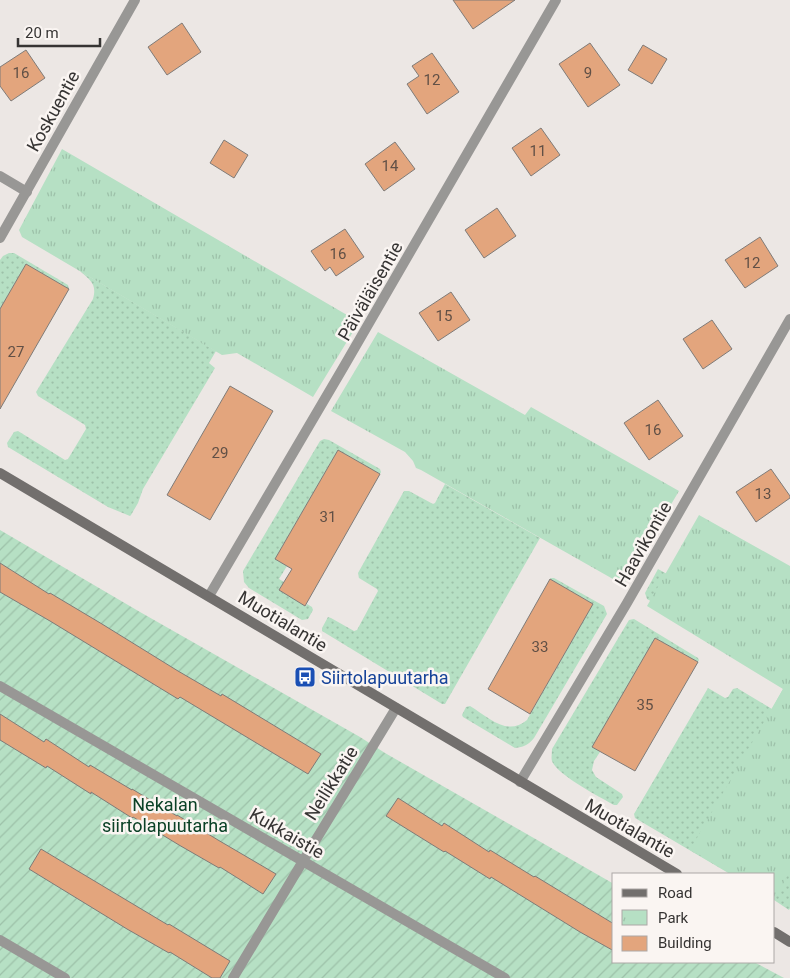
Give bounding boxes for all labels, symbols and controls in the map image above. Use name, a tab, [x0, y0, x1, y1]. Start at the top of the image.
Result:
scale bar	[18, 15, 100, 47]
text: 20 m	[25, 24, 59, 42]
house number: 16	[13, 64, 29, 82]
house number: 9	[584, 64, 592, 82]
street label: Koskuentie	[22, 67, 84, 155]
house number: 12	[424, 71, 440, 89]
house number: 11	[530, 142, 546, 160]
house number: 14	[382, 157, 399, 175]
street label: Päiväläisentie	[333, 238, 407, 344]
house number: 16	[330, 245, 346, 263]
house number: 12	[744, 254, 760, 272]
house number: 15	[436, 307, 452, 325]
house number: 27	[8, 343, 24, 361]
house number: 16	[645, 421, 661, 439]
house number: 29	[212, 444, 228, 462]
house number: 13	[755, 485, 771, 503]
street label: Haavikontie	[610, 498, 676, 590]
house number: 31	[320, 508, 336, 526]
street label: Muotialantie	[235, 586, 331, 656]
house number: 33	[532, 638, 548, 656]
bus stop icon: Siirtolapuutarha	[293, 665, 317, 689]
place label: Siirtolapuutarha	[321, 667, 449, 688]
house number: 35	[637, 696, 653, 714]
street label: Neilikkatie	[300, 742, 362, 824]
park label: Nekalan siirtolapuutarha	[102, 794, 228, 836]
street label: Muotialantie	[581, 794, 679, 862]
street label: Kukkaistie	[246, 803, 328, 863]
legend	[612, 873, 775, 963]
text: Road	[658, 884, 692, 902]
text: Park	[658, 909, 689, 927]
text: Building	[658, 934, 712, 952]

